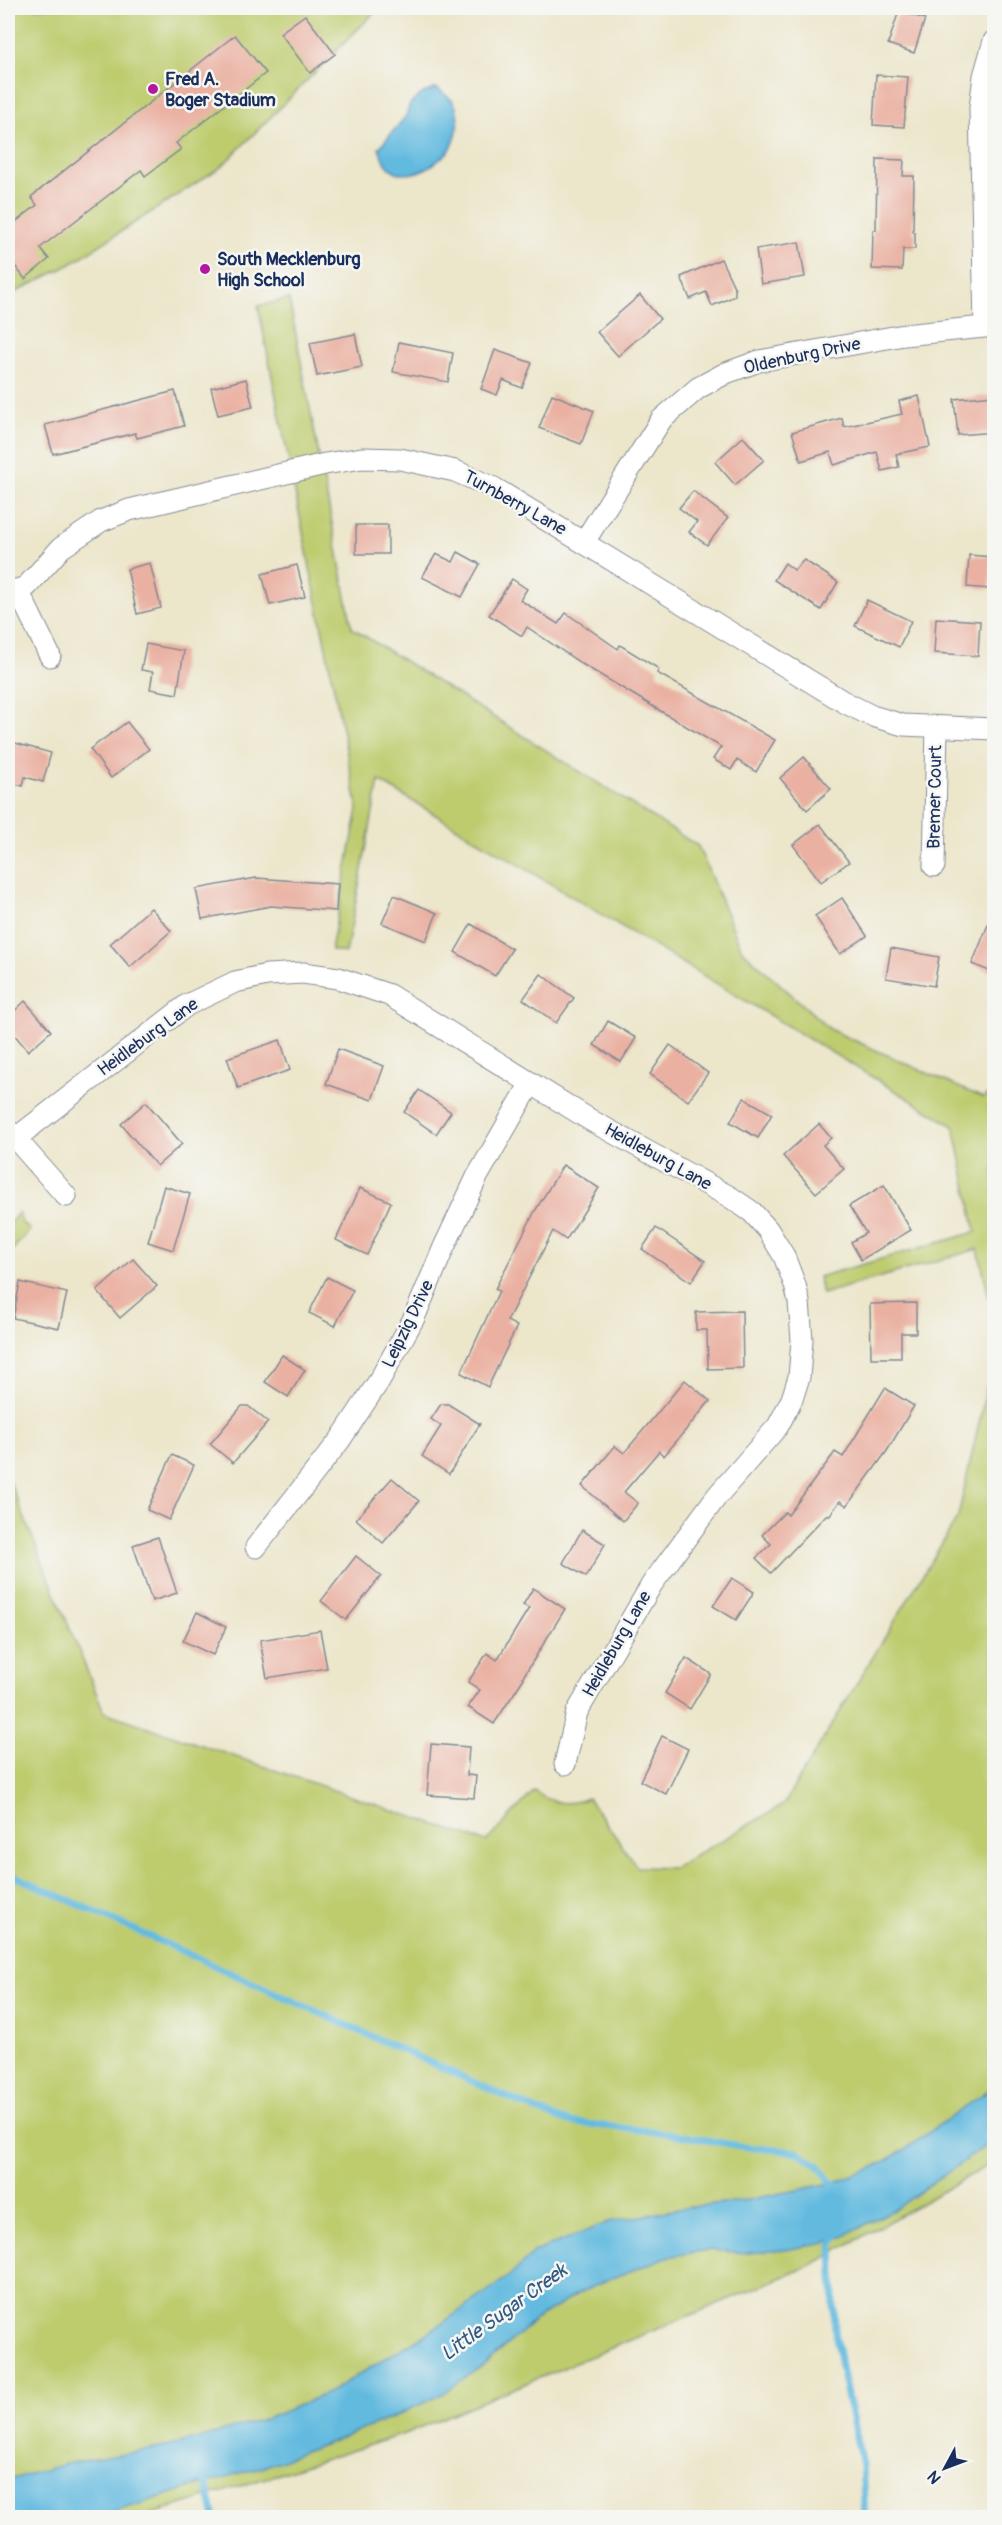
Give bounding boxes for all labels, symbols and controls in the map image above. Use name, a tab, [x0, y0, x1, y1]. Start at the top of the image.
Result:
place label: Fred A. Boger Stadium	[165, 68, 276, 112]
marker: Fred A. Boger Stadium	[146, 82, 160, 96]
place label: South Mecklenburg High School	[217, 248, 361, 292]
marker: South Mecklenburg High School	[198, 262, 212, 276]
street label: Oldenburg Drive	[741, 332, 863, 380]
street label: Turnberry Lane	[459, 465, 571, 541]
street label: Bremer Court	[923, 744, 947, 849]
street label: Heidleburg Lane	[93, 993, 203, 1081]
street label: Heidleburg Lane	[600, 1118, 716, 1196]
street label: Leipzig Drive	[377, 1276, 439, 1372]
street label: Heidleburg Lane	[577, 1587, 657, 1701]
water label: Little Sugar Creek	[436, 2257, 573, 2366]
north arrow	[915, 2438, 975, 2498]
text: N	[923, 2466, 946, 2488]

